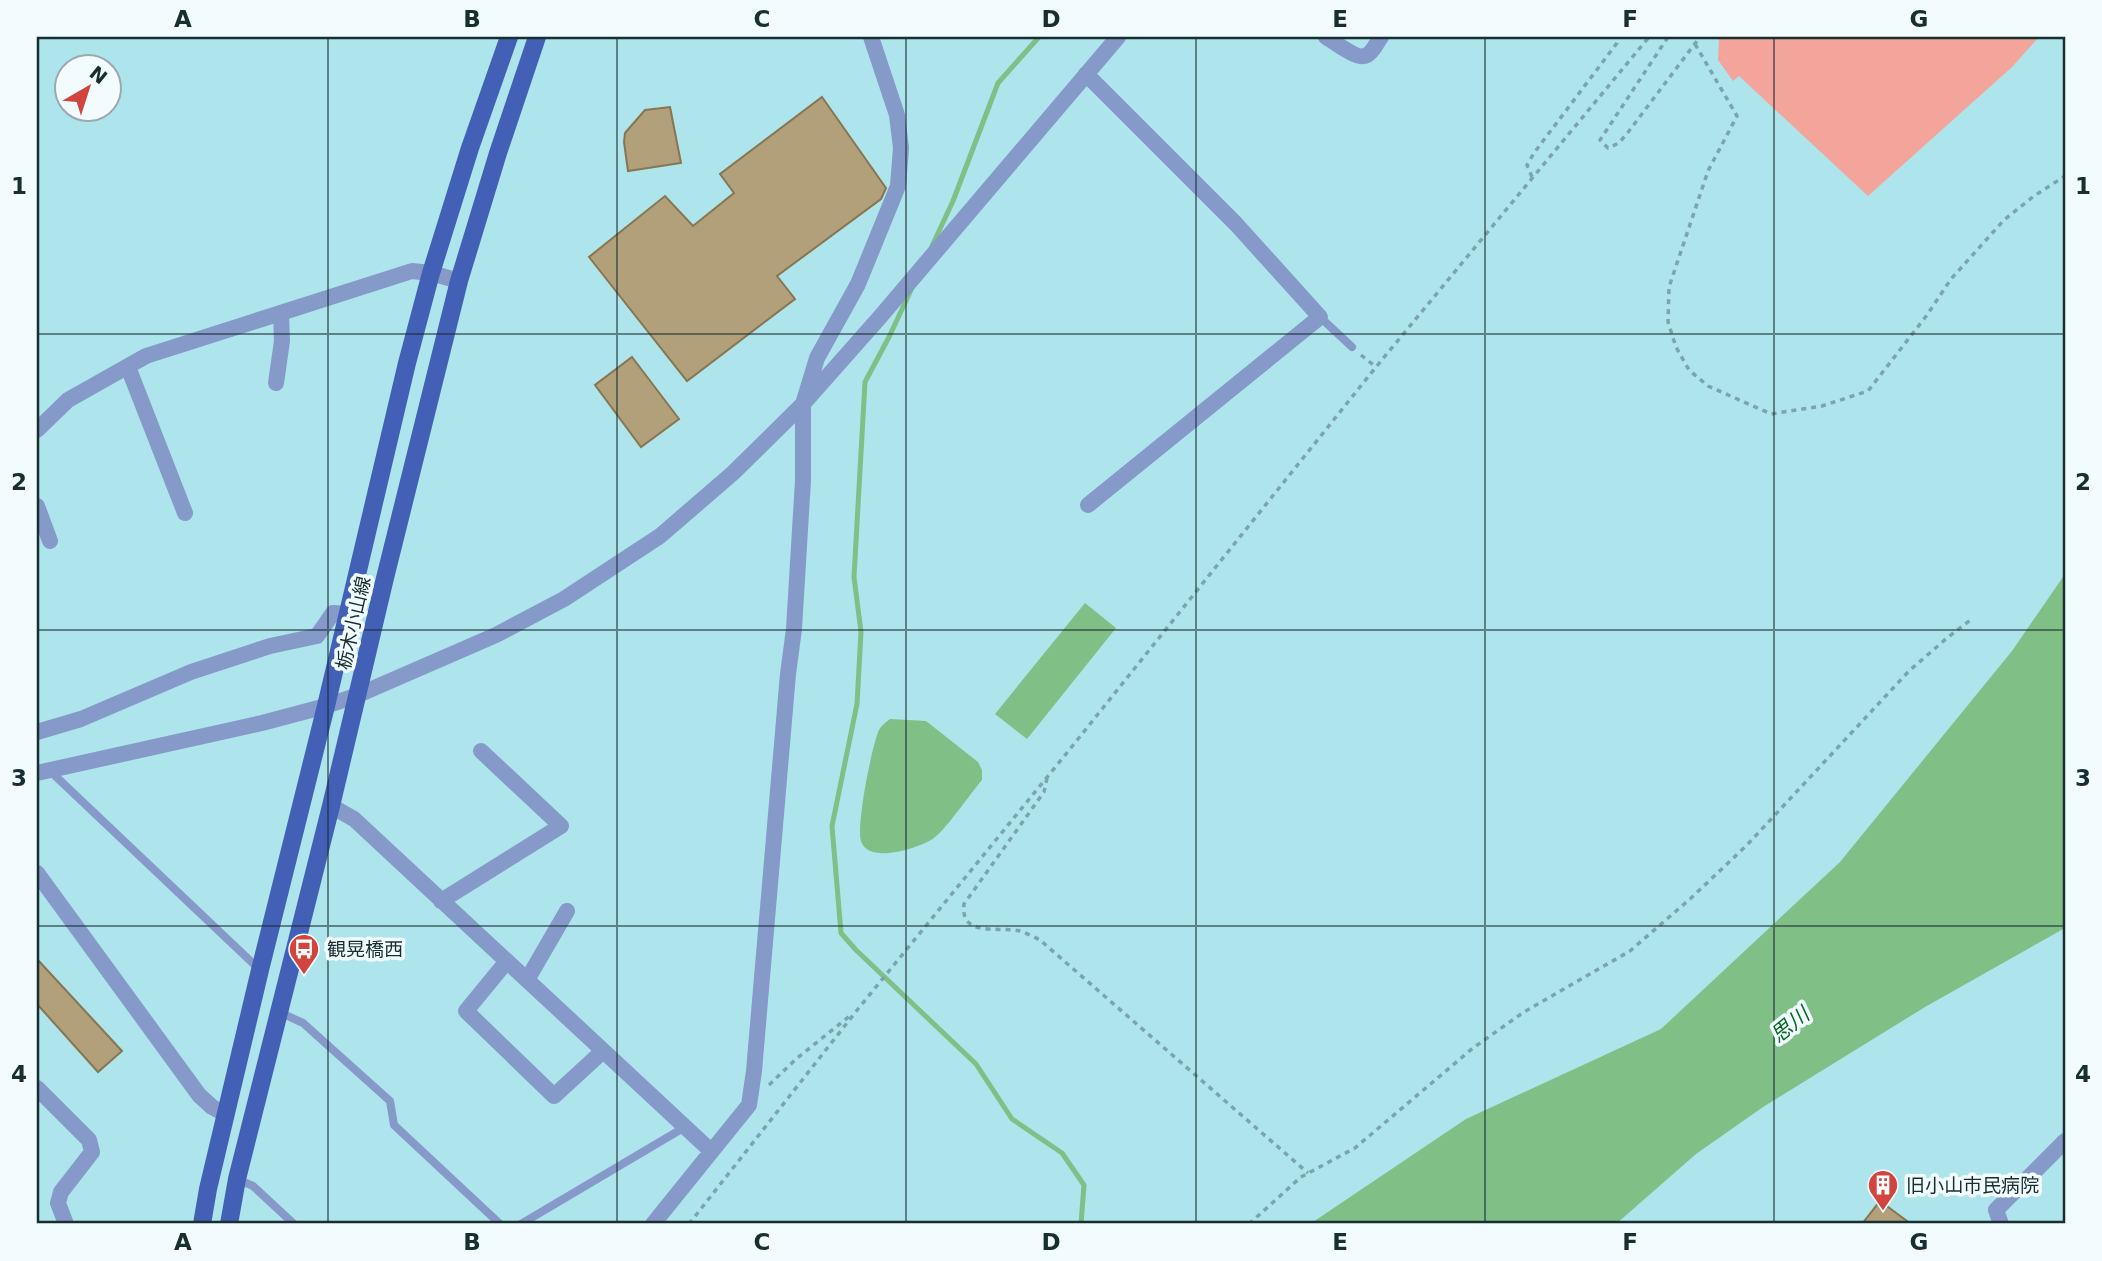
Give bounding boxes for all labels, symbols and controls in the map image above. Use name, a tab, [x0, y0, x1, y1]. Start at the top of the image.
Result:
text: A	[174, 6, 192, 32]
text: B	[463, 6, 481, 32]
text: C	[754, 6, 770, 32]
text: D	[1041, 6, 1061, 32]
text: E	[1332, 6, 1348, 32]
text: F	[1622, 6, 1638, 32]
text: G	[1910, 6, 1928, 32]
north arrow	[52, 52, 122, 122]
text: N	[86, 61, 112, 88]
text: 1	[11, 173, 27, 199]
text: 1	[2075, 173, 2091, 199]
text: 2	[11, 469, 27, 495]
text: 2	[2075, 469, 2091, 495]
street label: 栃木小山線	[332, 574, 374, 672]
text: 3	[11, 765, 27, 791]
text: 3	[2075, 765, 2091, 791]
bus stop icon: 観晃橋西	[287, 932, 321, 976]
place label: 観晃橋西	[327, 938, 403, 960]
water label: 思川	[1766, 1001, 1815, 1048]
text: 4	[11, 1061, 27, 1087]
text: 4	[2075, 1061, 2091, 1087]
building icon: 旧小山市民病院	[1866, 1168, 1900, 1212]
place label: 旧小山市民病院	[1906, 1174, 2039, 1196]
text: A	[174, 1229, 192, 1255]
text: B	[463, 1229, 481, 1255]
text: C	[754, 1229, 770, 1255]
text: D	[1041, 1229, 1061, 1255]
text: E	[1332, 1229, 1348, 1255]
text: F	[1622, 1229, 1638, 1255]
text: G	[1910, 1229, 1928, 1255]

